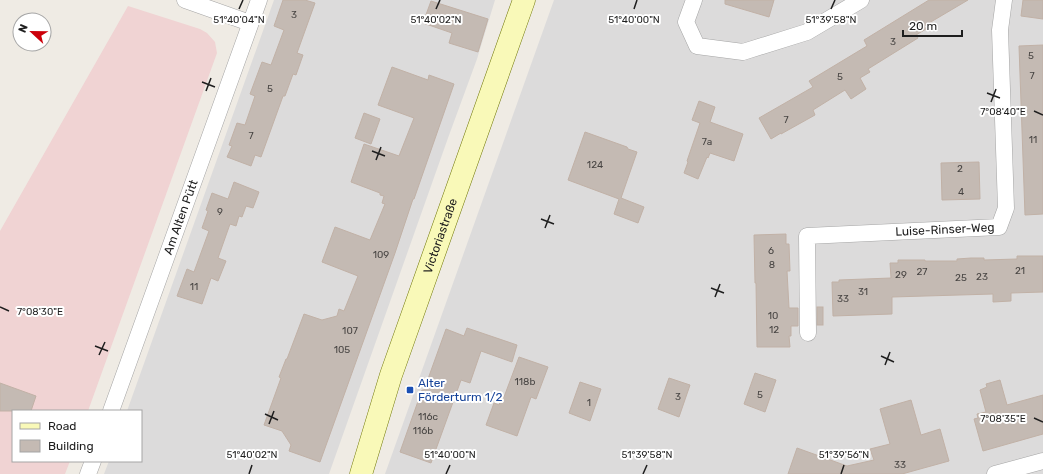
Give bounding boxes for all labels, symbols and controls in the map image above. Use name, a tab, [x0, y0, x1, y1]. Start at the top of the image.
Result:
house number: 3	[291, 9, 297, 21]
north arrow	[12, 12, 52, 52]
scale bar	[903, 12, 962, 38]
text: 51°40'04"N	[213, 14, 265, 26]
text: 51°40'02"N	[410, 14, 462, 26]
text: 51°40'00"N	[608, 14, 660, 26]
text: 51°39'58"N	[805, 14, 857, 26]
text: 20 m	[909, 19, 937, 33]
text: N	[16, 22, 31, 35]
house number: 3	[890, 36, 896, 48]
house number: 5	[1028, 50, 1034, 62]
house number: 7	[1029, 70, 1035, 82]
house number: 5	[837, 71, 843, 83]
house number: 5	[267, 83, 273, 95]
text: 7°08'40"E	[980, 106, 1026, 118]
house number: 7	[783, 114, 789, 126]
house number: 7	[248, 130, 254, 142]
house number: 11	[1029, 134, 1037, 146]
house number: 7a	[702, 136, 712, 148]
house number: 124	[587, 159, 603, 171]
house number: 2	[957, 163, 963, 175]
street label: Am Alten Pütt	[161, 178, 201, 256]
house number: 4	[958, 186, 964, 198]
street label: Victoriastraße	[421, 196, 460, 275]
house number: 9	[217, 206, 223, 218]
street label: Luise-Rinser-Weg	[895, 220, 995, 239]
house number: 6	[768, 245, 774, 257]
house number: 109	[373, 249, 389, 261]
house number: 8	[769, 259, 775, 271]
house number: 21	[1015, 265, 1025, 277]
house number: 27	[917, 266, 928, 278]
house number: 29	[895, 269, 907, 281]
house number: 23	[976, 271, 988, 283]
house number: 25	[955, 272, 967, 284]
house number: 11	[190, 281, 198, 293]
house number: 31	[858, 286, 868, 298]
house number: 33	[837, 293, 849, 305]
text: 7°08'30"E	[17, 306, 63, 318]
house number: 10	[768, 310, 778, 322]
house number: 12	[769, 324, 779, 336]
house number: 107	[342, 325, 358, 337]
house number: 105	[334, 344, 350, 356]
place label: Alter Förderturm 1/2	[418, 376, 503, 404]
house number: 118b	[515, 376, 535, 388]
marker: Alter Förderturm 1/2	[405, 385, 415, 395]
house number: 5	[757, 389, 763, 401]
house number: 3	[675, 391, 681, 403]
house number: 1	[587, 397, 591, 409]
legend	[12, 410, 142, 462]
house number: 116c	[418, 411, 439, 423]
text: 7°08'35"E	[980, 413, 1026, 425]
text: Road	[48, 419, 76, 433]
house number: 116b	[413, 425, 433, 437]
text: Building	[48, 439, 94, 453]
text: 51°40'02"N	[226, 449, 278, 461]
text: 51°40'00"N	[424, 449, 476, 461]
text: 51°39'58"N	[621, 449, 673, 461]
text: 51°39'56"N	[819, 449, 869, 461]
house number: 33	[894, 459, 906, 471]

